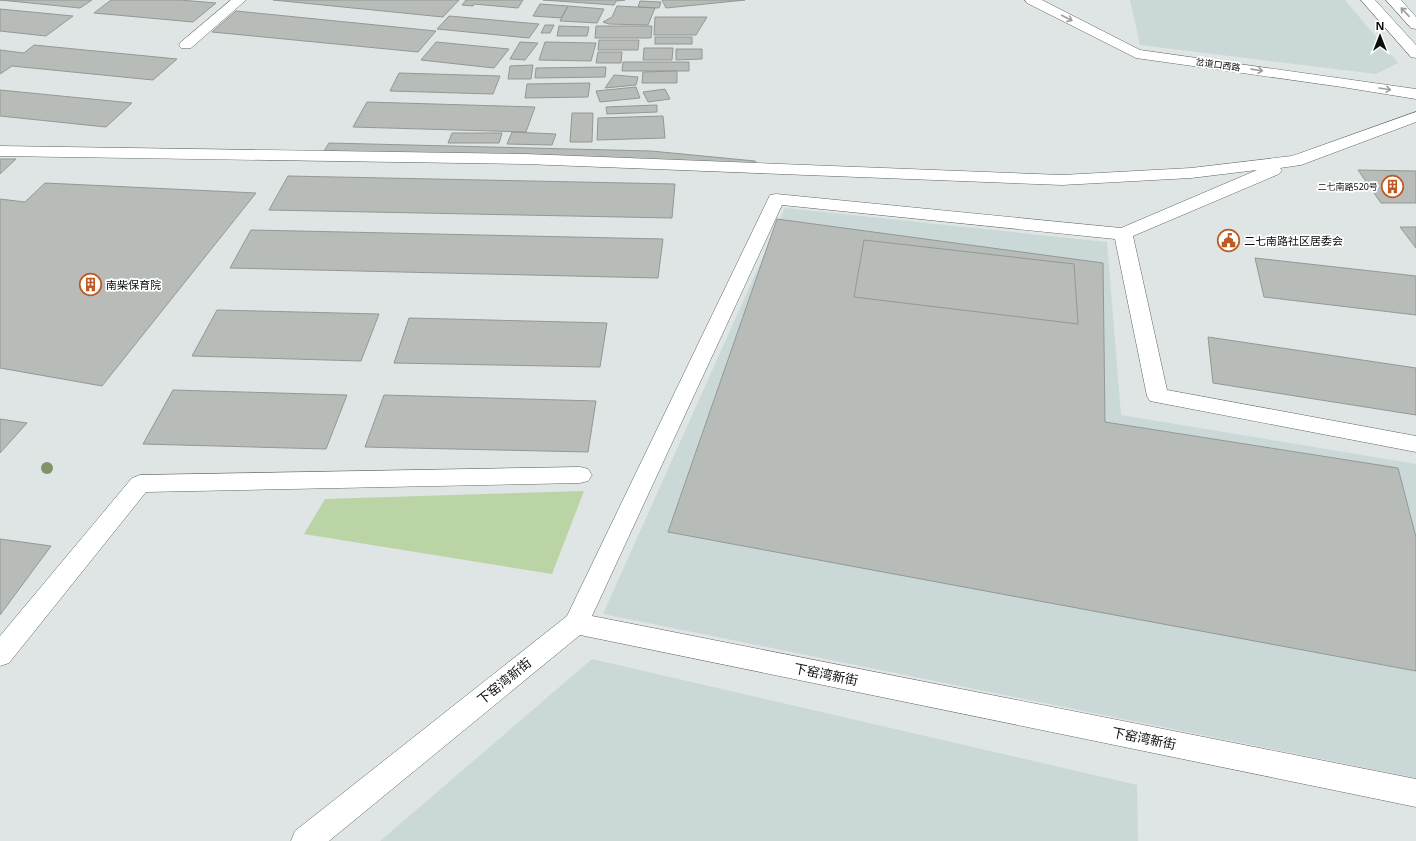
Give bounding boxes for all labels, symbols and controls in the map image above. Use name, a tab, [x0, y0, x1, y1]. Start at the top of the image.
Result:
one-way arrow	[1400, 7, 1409, 18]
one-way arrow	[1060, 15, 1072, 22]
north arrow	[1360, 16, 1400, 56]
text: N	[1376, 18, 1384, 33]
street label: 岔道口西路	[1195, 55, 1241, 74]
one-way arrow	[1250, 66, 1263, 74]
one-way arrow	[1379, 85, 1392, 93]
building icon: 二七南路520号	[1380, 174, 1406, 200]
place label: 二七南路520号	[1318, 180, 1378, 193]
public building icon: 二七南路社区居委会	[1215, 228, 1241, 254]
place label: 二七南路社区居委会	[1244, 233, 1343, 248]
building icon: 南柴保育院	[78, 272, 104, 298]
place label: 南柴保育院	[106, 277, 161, 292]
street label: 下窑湾新街	[473, 654, 535, 708]
street label: 下窑湾新街	[792, 659, 860, 689]
street label: 下窑湾新街	[1110, 723, 1178, 753]

